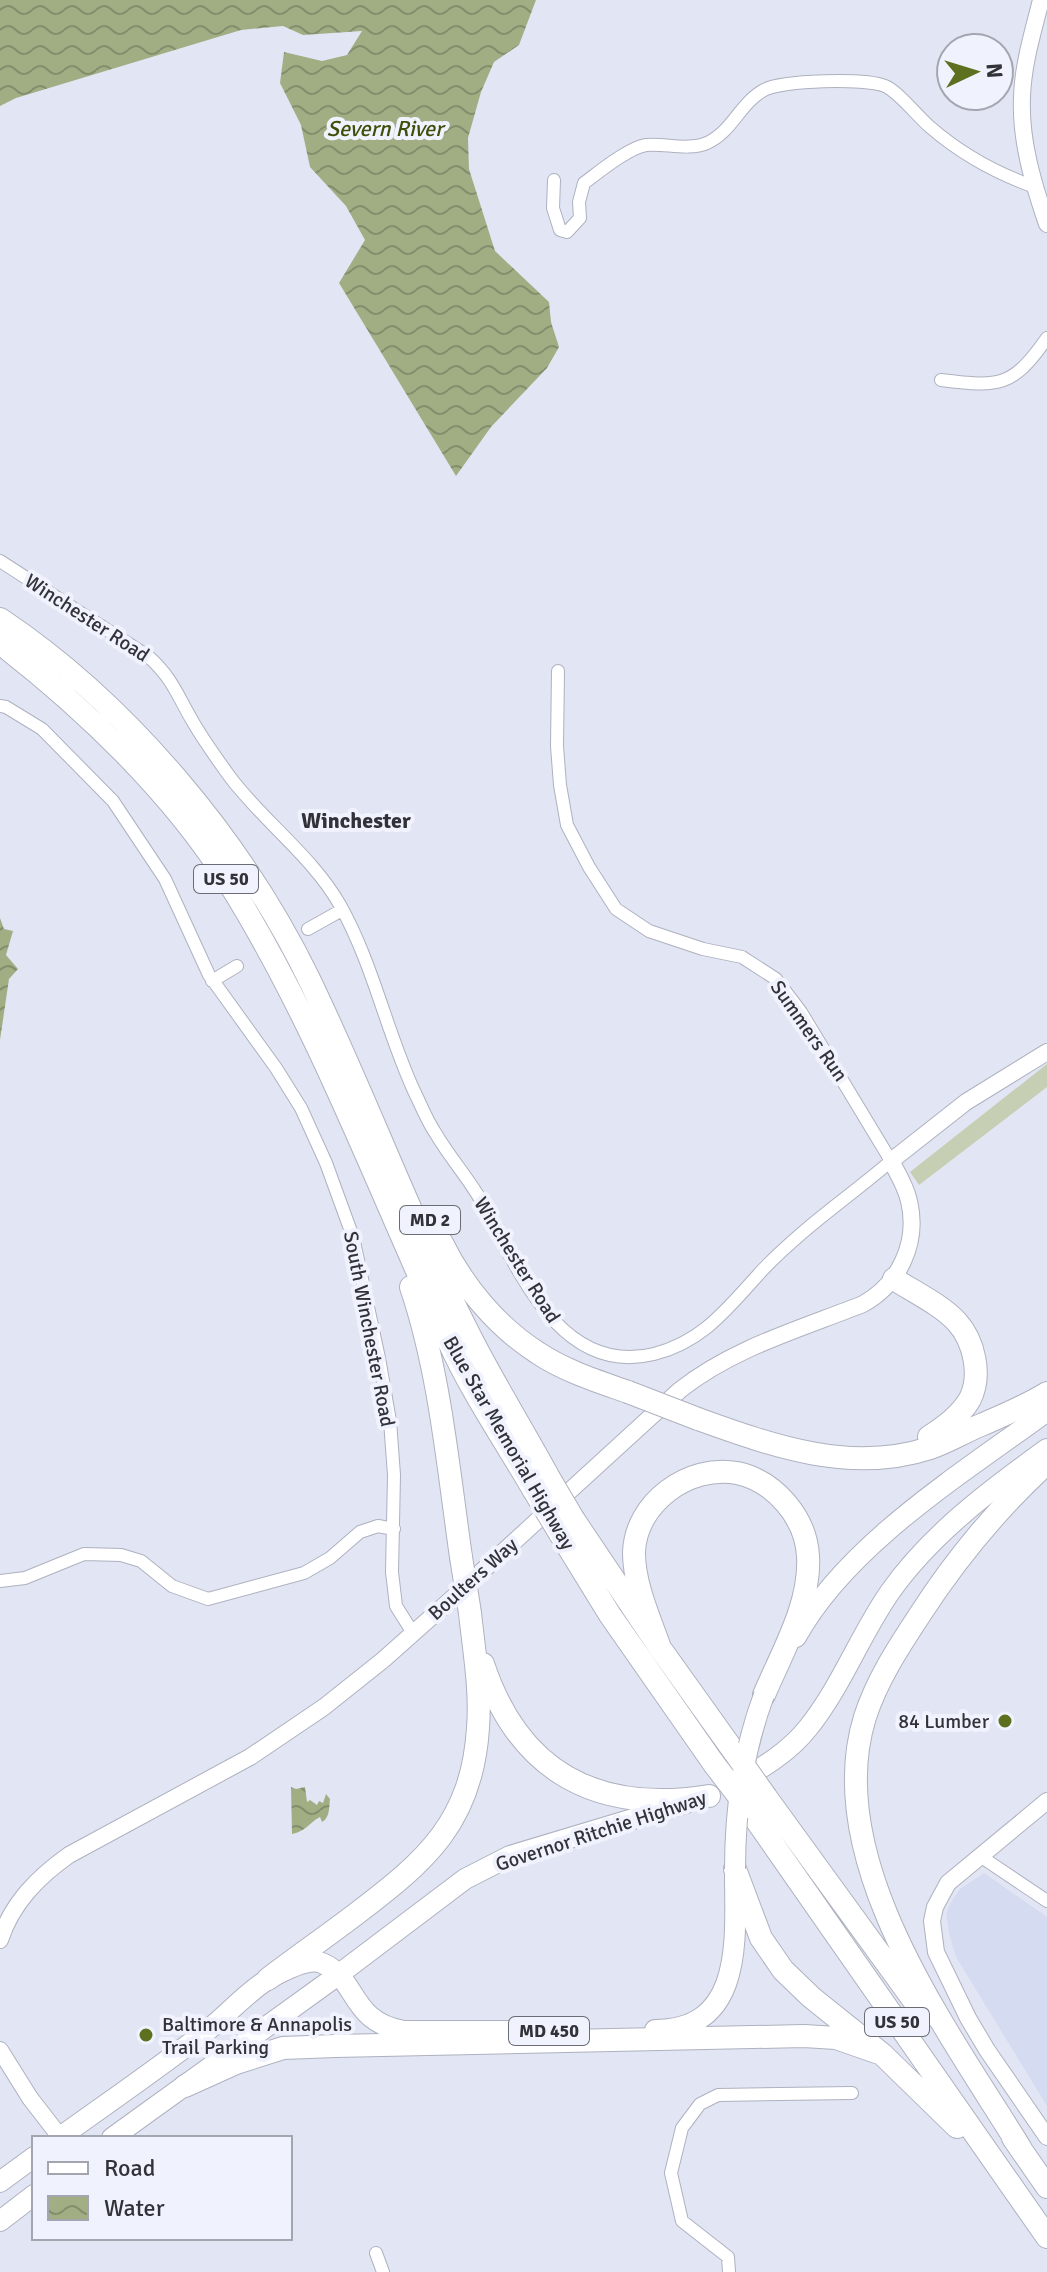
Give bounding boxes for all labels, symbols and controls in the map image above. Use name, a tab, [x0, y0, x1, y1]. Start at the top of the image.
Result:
north arrow	[935, 32, 1015, 112]
text: N	[980, 62, 1008, 79]
water label: Severn River	[327, 115, 446, 142]
street label: Winchester Road	[20, 568, 154, 668]
district label: Winchester	[301, 807, 411, 834]
road number: US 50	[194, 865, 258, 893]
street label: Summers Run	[765, 976, 853, 1086]
street label: Winchester Road	[468, 1192, 566, 1328]
road number: MD 2	[400, 1206, 460, 1234]
street label: South Winchester Road	[338, 1229, 400, 1429]
street label: Blue Star Memorial Highway	[438, 1332, 581, 1555]
street label: Boulters Way	[423, 1532, 523, 1626]
place label: 84 Lumber	[898, 1709, 990, 1734]
marker: 84 Lumber	[996, 1712, 1014, 1730]
street label: Governor Ritchie Highway	[492, 1785, 710, 1877]
road number: US 50	[865, 2008, 929, 2036]
place label: Baltimore & Annapolis Trail Parking	[162, 2012, 352, 2060]
road number: MD 450	[509, 2017, 589, 2045]
marker: Baltimore & Annapolis Trail Parking	[137, 2026, 155, 2044]
legend	[32, 2136, 292, 2240]
text: Road	[104, 2153, 155, 2183]
text: Water	[104, 2193, 165, 2223]

